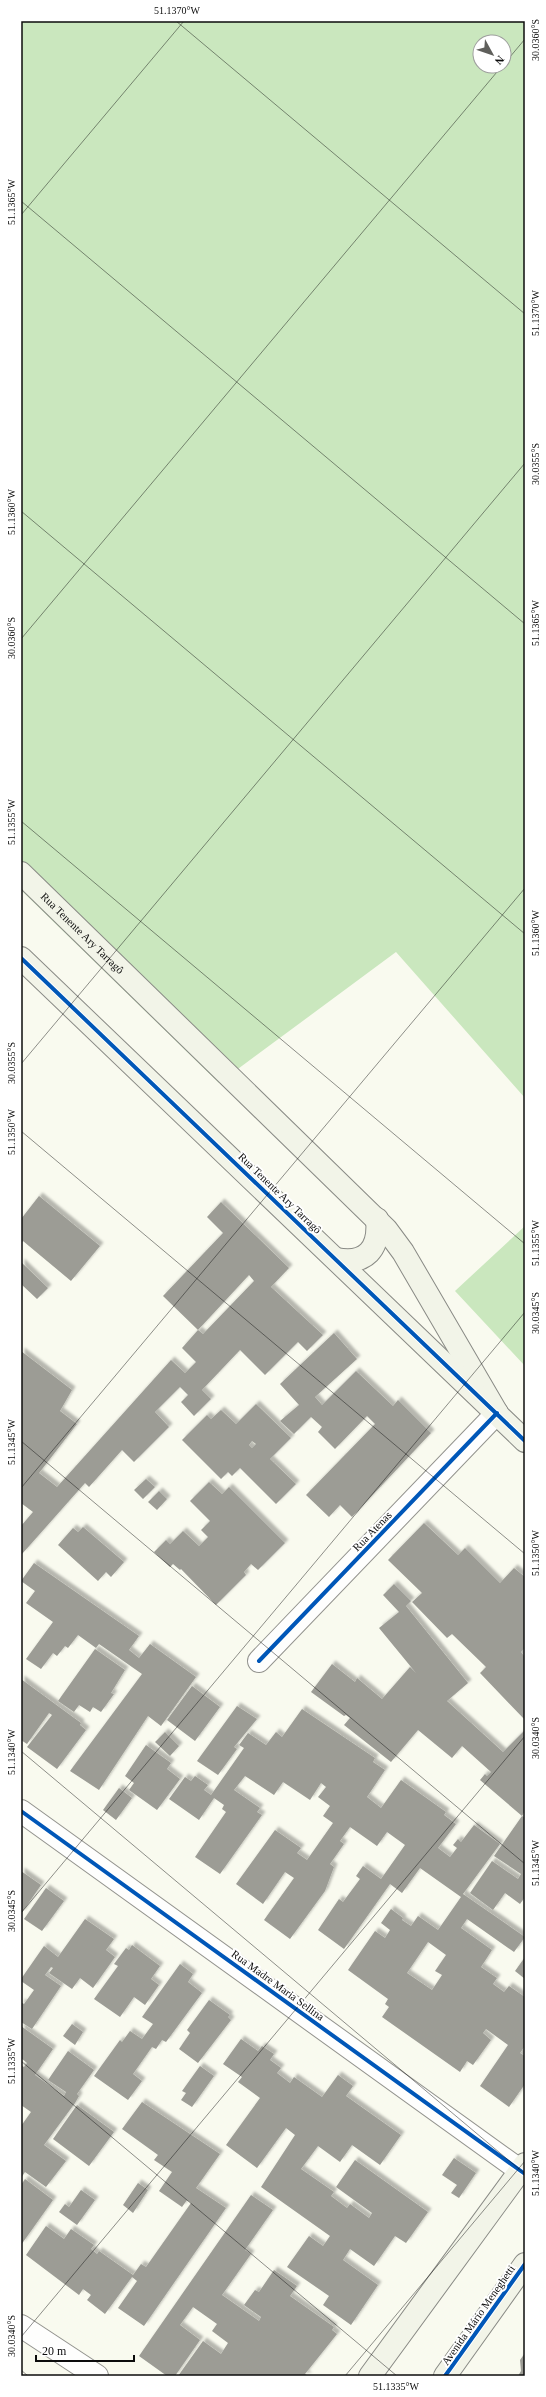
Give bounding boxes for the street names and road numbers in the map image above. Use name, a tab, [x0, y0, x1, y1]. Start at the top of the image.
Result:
street label: Rua Tenente Ary Tarragô	[39, 890, 127, 976]
street label: Rua Tenente Ary Tarragô	[236, 1150, 324, 1236]
street label: Rua Atenas	[350, 1509, 394, 1553]
street label: Rua Madre Maria Sellina	[229, 1947, 327, 2023]
street label: Avenida Mário Meneghetti	[439, 2263, 517, 2367]

